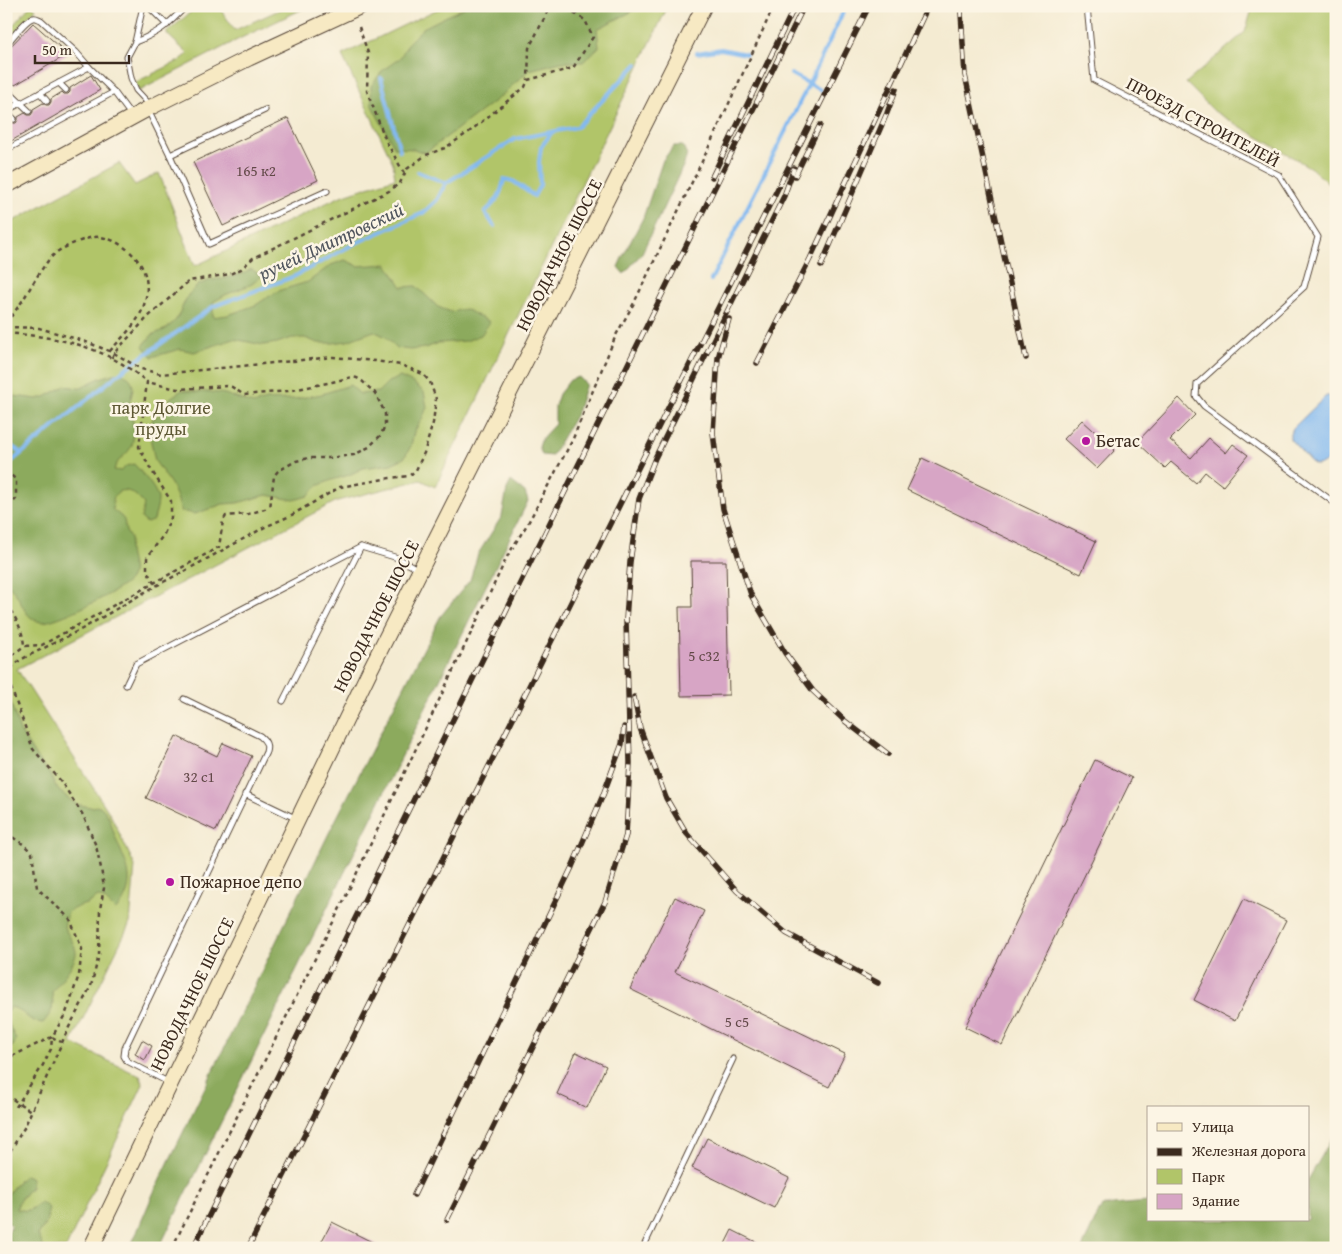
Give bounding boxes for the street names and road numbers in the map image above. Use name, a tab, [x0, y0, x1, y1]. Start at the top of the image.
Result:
street label: ПРОЕЗД СТРОИТЕЛЕЙ	[1122, 70, 1285, 174]
street label: НОВОДАЧНОЕ ШОССЕ	[508, 174, 609, 336]
street label: НОВОДАЧНОЕ ШОССЕ	[325, 535, 426, 697]
street label: НОВОДАЧНОЕ ШОССЕ	[143, 912, 241, 1075]

